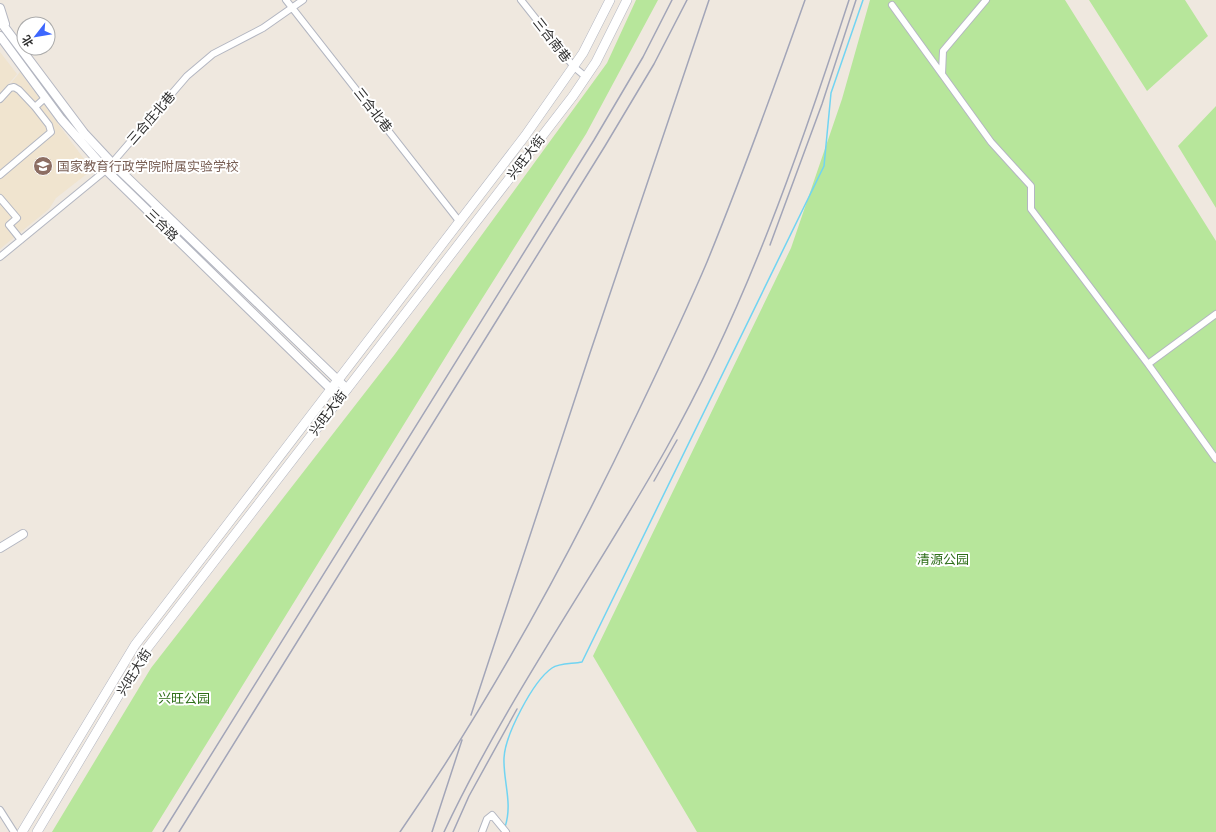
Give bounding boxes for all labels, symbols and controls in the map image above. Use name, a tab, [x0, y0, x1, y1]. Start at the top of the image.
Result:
street label: 三合南巷	[530, 15, 574, 65]
north arrow	[16, 16, 56, 56]
text: 北	[19, 33, 36, 49]
street label: 三合北巷	[351, 85, 395, 135]
street label: 三合庄北巷	[124, 89, 178, 147]
street label: 兴旺大街	[504, 132, 548, 182]
school or university icon: 国家教育行政学院附属实验学校	[32, 155, 54, 177]
place label: 国家教育行政学院附属实验学校	[57, 159, 239, 174]
street label: 三合路	[143, 206, 181, 244]
street label: 兴旺大街	[306, 388, 350, 438]
park label: 清源公园	[917, 552, 969, 567]
street label: 兴旺大街	[114, 646, 154, 698]
park label: 兴旺公园	[158, 691, 210, 706]

